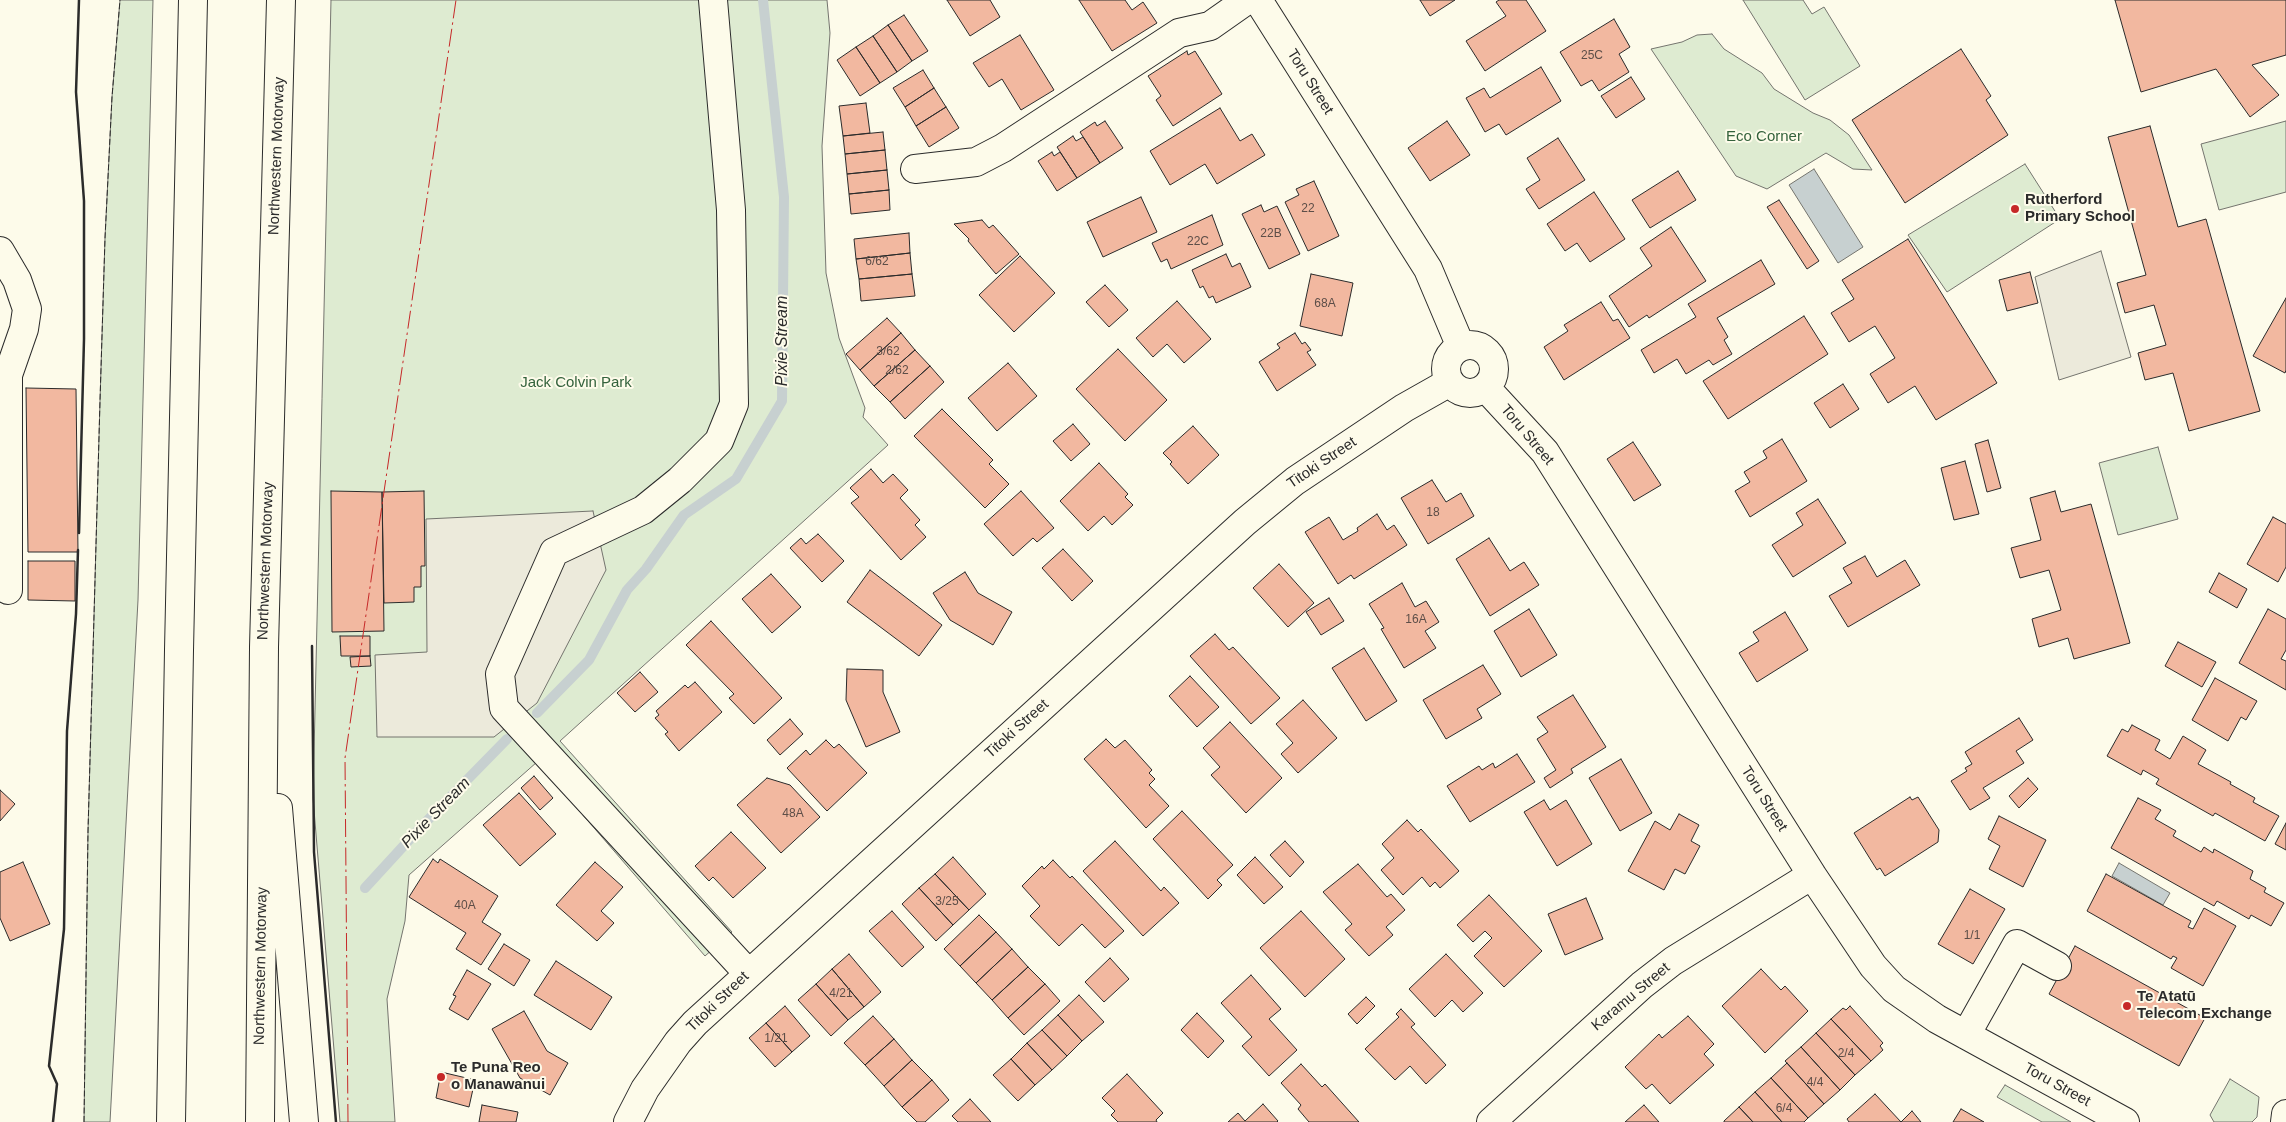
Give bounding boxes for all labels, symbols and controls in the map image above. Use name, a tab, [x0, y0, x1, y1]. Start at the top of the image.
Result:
street label: Toru Street	[1283, 46, 1337, 118]
house number: 25C	[1581, 49, 1603, 63]
street label: Northwestern Motorway	[265, 77, 289, 235]
park label: Eco Corner	[1726, 128, 1802, 146]
place label: Rutherford Primary School	[2025, 191, 2135, 226]
house number: 22	[1301, 202, 1315, 216]
marker: Rutherford Primary School	[2009, 203, 2021, 215]
house number: 22B	[1260, 227, 1282, 241]
house number: 22C	[1187, 235, 1209, 249]
house number: 6/62	[865, 255, 889, 269]
water label: Pixie Stream	[773, 296, 793, 386]
house number: 68A	[1314, 297, 1336, 311]
house number: 3/62	[876, 345, 900, 359]
house number: 2/62	[885, 364, 909, 378]
park label: Jack Colvin Park	[520, 374, 632, 392]
street label: Toru Street	[1497, 401, 1557, 469]
street label: Titoki Street	[1284, 433, 1360, 493]
street label: Northwestern Motorway	[254, 482, 278, 640]
house number: 18	[1426, 506, 1440, 520]
house number: 16A	[1405, 613, 1427, 627]
street label: Titoki Street	[981, 696, 1053, 762]
street label: Toru Street	[1737, 763, 1791, 835]
water label: Pixie Stream	[398, 774, 474, 852]
house number: 48A	[782, 807, 804, 821]
street label: Northwestern Motorway	[251, 887, 271, 1045]
house number: 3/25	[935, 895, 959, 909]
house number: 40A	[454, 899, 476, 913]
house number: 1/1	[1964, 929, 1980, 943]
street label: Karamu Street	[1588, 959, 1674, 1035]
street label: Titoki Street	[683, 968, 753, 1036]
house number: 4/21	[829, 987, 853, 1001]
place label: Te Atatū Telecom Exchange	[2137, 988, 2272, 1023]
marker: Te Atatū Telecom Exchange	[2121, 1000, 2133, 1012]
house number: 1/21	[764, 1032, 788, 1046]
house number: 2/4	[1838, 1047, 1854, 1061]
place label: Te Puna Reo o Manawanui	[451, 1059, 545, 1094]
street label: Toru Street	[2021, 1059, 2093, 1111]
marker: Te Puna Reo o Manawanui	[435, 1071, 447, 1083]
house number: 4/4	[1807, 1076, 1823, 1090]
house number: 6/4	[1776, 1102, 1792, 1116]

